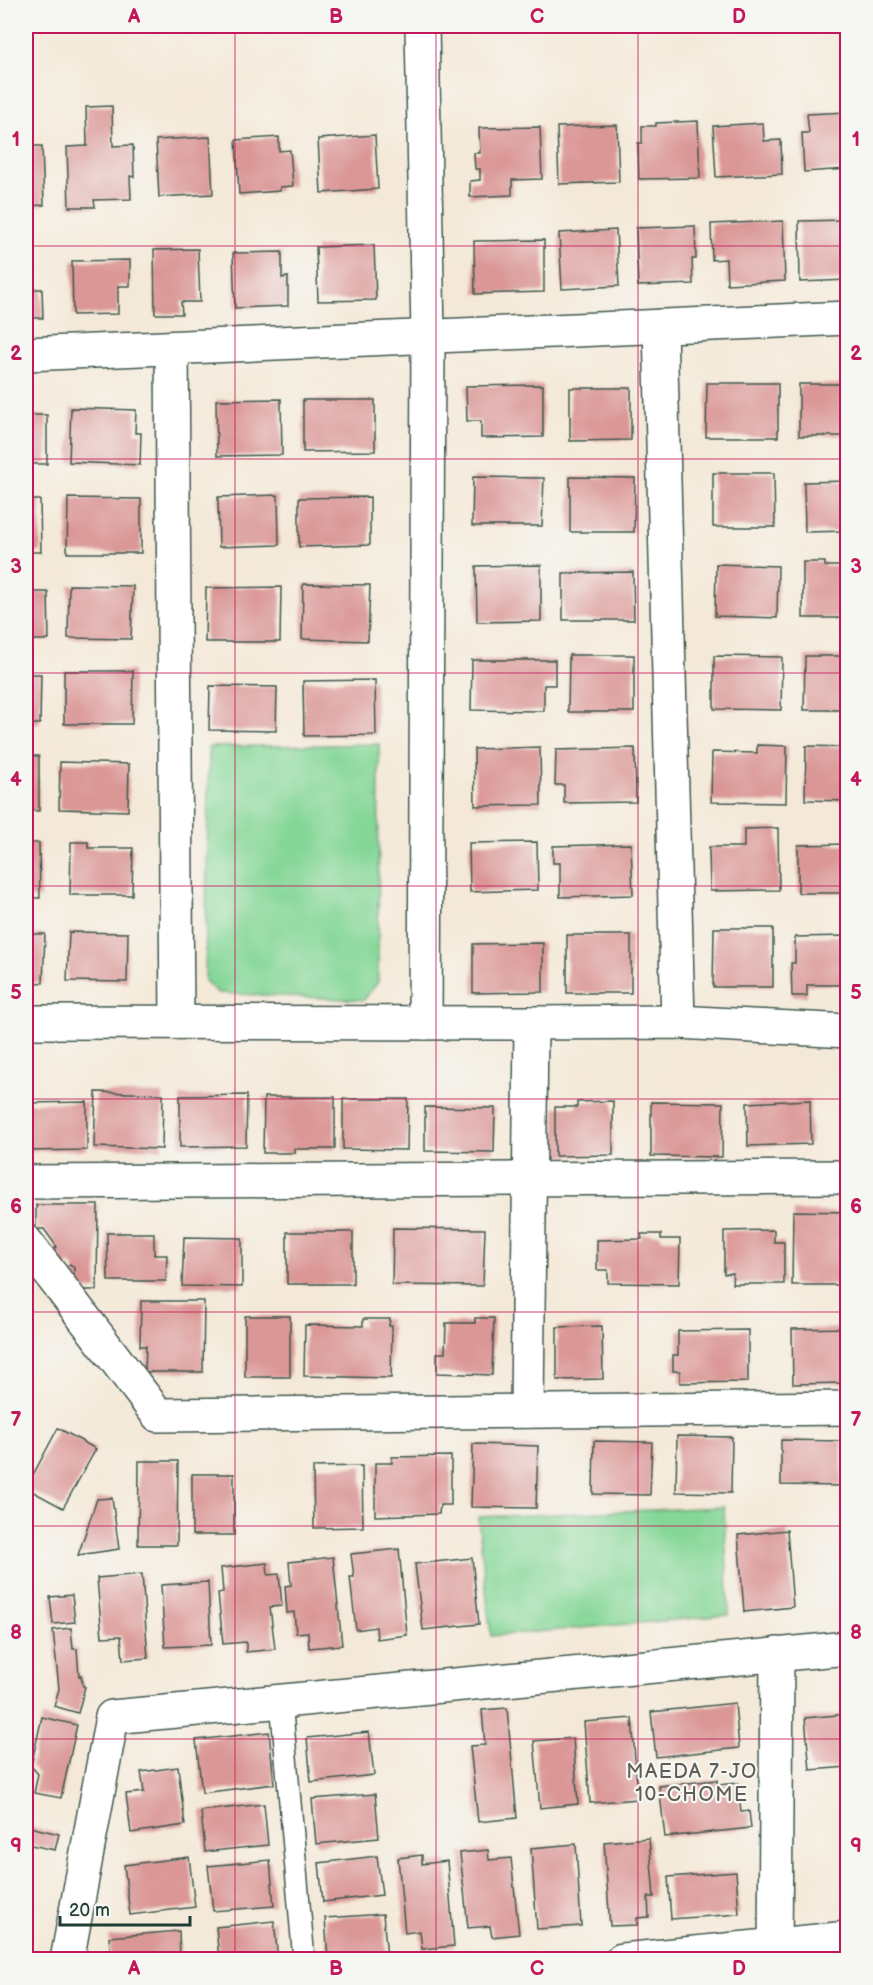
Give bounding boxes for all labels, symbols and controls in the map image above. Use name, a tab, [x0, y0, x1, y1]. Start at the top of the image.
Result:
text: A	[127, 5, 141, 29]
text: B	[329, 5, 343, 29]
text: C	[530, 5, 544, 29]
text: D	[732, 5, 746, 29]
text: 1	[12, 128, 20, 152]
text: 1	[852, 128, 860, 152]
text: 2	[10, 342, 22, 366]
text: 2	[850, 342, 862, 366]
text: 3	[10, 555, 22, 579]
text: 3	[850, 555, 862, 579]
text: 4	[10, 768, 22, 792]
text: 4	[850, 768, 862, 792]
text: 5	[10, 981, 22, 1005]
text: 5	[850, 981, 862, 1005]
text: 6	[10, 1195, 22, 1219]
text: 6	[850, 1195, 862, 1219]
text: 7	[10, 1408, 22, 1432]
text: 7	[850, 1408, 862, 1432]
text: 8	[10, 1621, 22, 1645]
text: 8	[850, 1621, 862, 1645]
district label: MAEDA 7-JO 10-CHOME	[626, 1760, 758, 1807]
text: 9	[10, 1834, 22, 1858]
text: 9	[850, 1834, 862, 1858]
scale bar	[60, 1889, 190, 1927]
text: 20 m	[69, 1900, 110, 1921]
text: A	[127, 1957, 141, 1981]
text: B	[329, 1957, 343, 1981]
text: C	[530, 1957, 544, 1981]
text: D	[732, 1957, 746, 1981]

